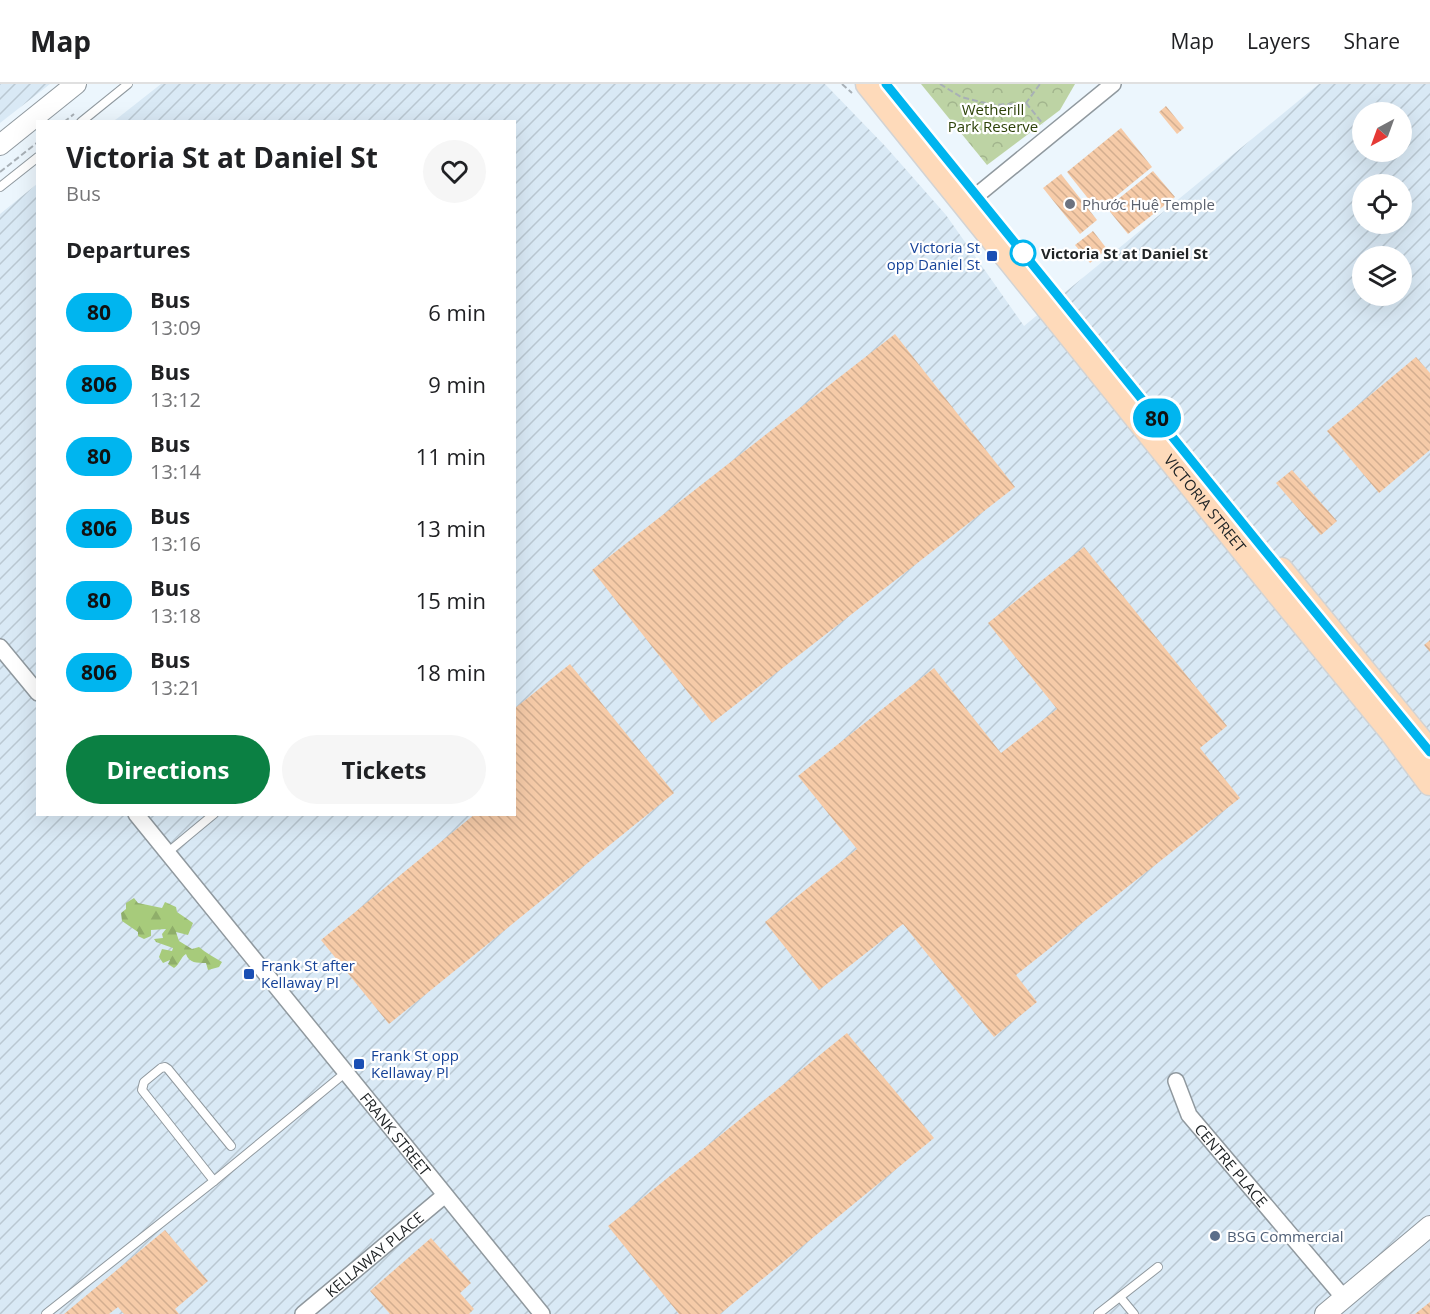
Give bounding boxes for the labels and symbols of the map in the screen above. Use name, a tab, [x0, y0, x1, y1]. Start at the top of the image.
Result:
park label: Wetherill Park Reserve	[948, 99, 1038, 136]
north arrow	[1352, 102, 1412, 162]
place label: Phước Huệ Temple	[1082, 194, 1215, 214]
marker: Phước Huệ Temple	[1063, 197, 1077, 211]
place label: Victoria St opp Daniel St	[887, 237, 980, 274]
marker: Victoria St at Daniel St	[1010, 240, 1036, 266]
place label: Victoria St at Daniel St	[1041, 243, 1209, 263]
marker: Victoria St opp Daniel St	[985, 249, 999, 263]
line badge: 80	[1130, 398, 1184, 438]
street label: VICTORIA STREET	[1160, 450, 1251, 557]
place label: Frank St after Kellaway Pl	[261, 955, 355, 992]
marker: Frank St after Kellaway Pl	[242, 967, 256, 981]
place label: Frank St opp Kellaway Pl	[371, 1045, 459, 1082]
marker: Frank St opp Kellaway Pl	[352, 1057, 366, 1071]
street label: FRANK STREET	[356, 1088, 436, 1180]
street label: CENTRE PLACE	[1190, 1119, 1272, 1211]
street label: KELLAWAY PLACE	[321, 1207, 428, 1301]
place label: BSG Commercial	[1227, 1226, 1344, 1246]
marker: BSG Commercial	[1208, 1229, 1222, 1243]

